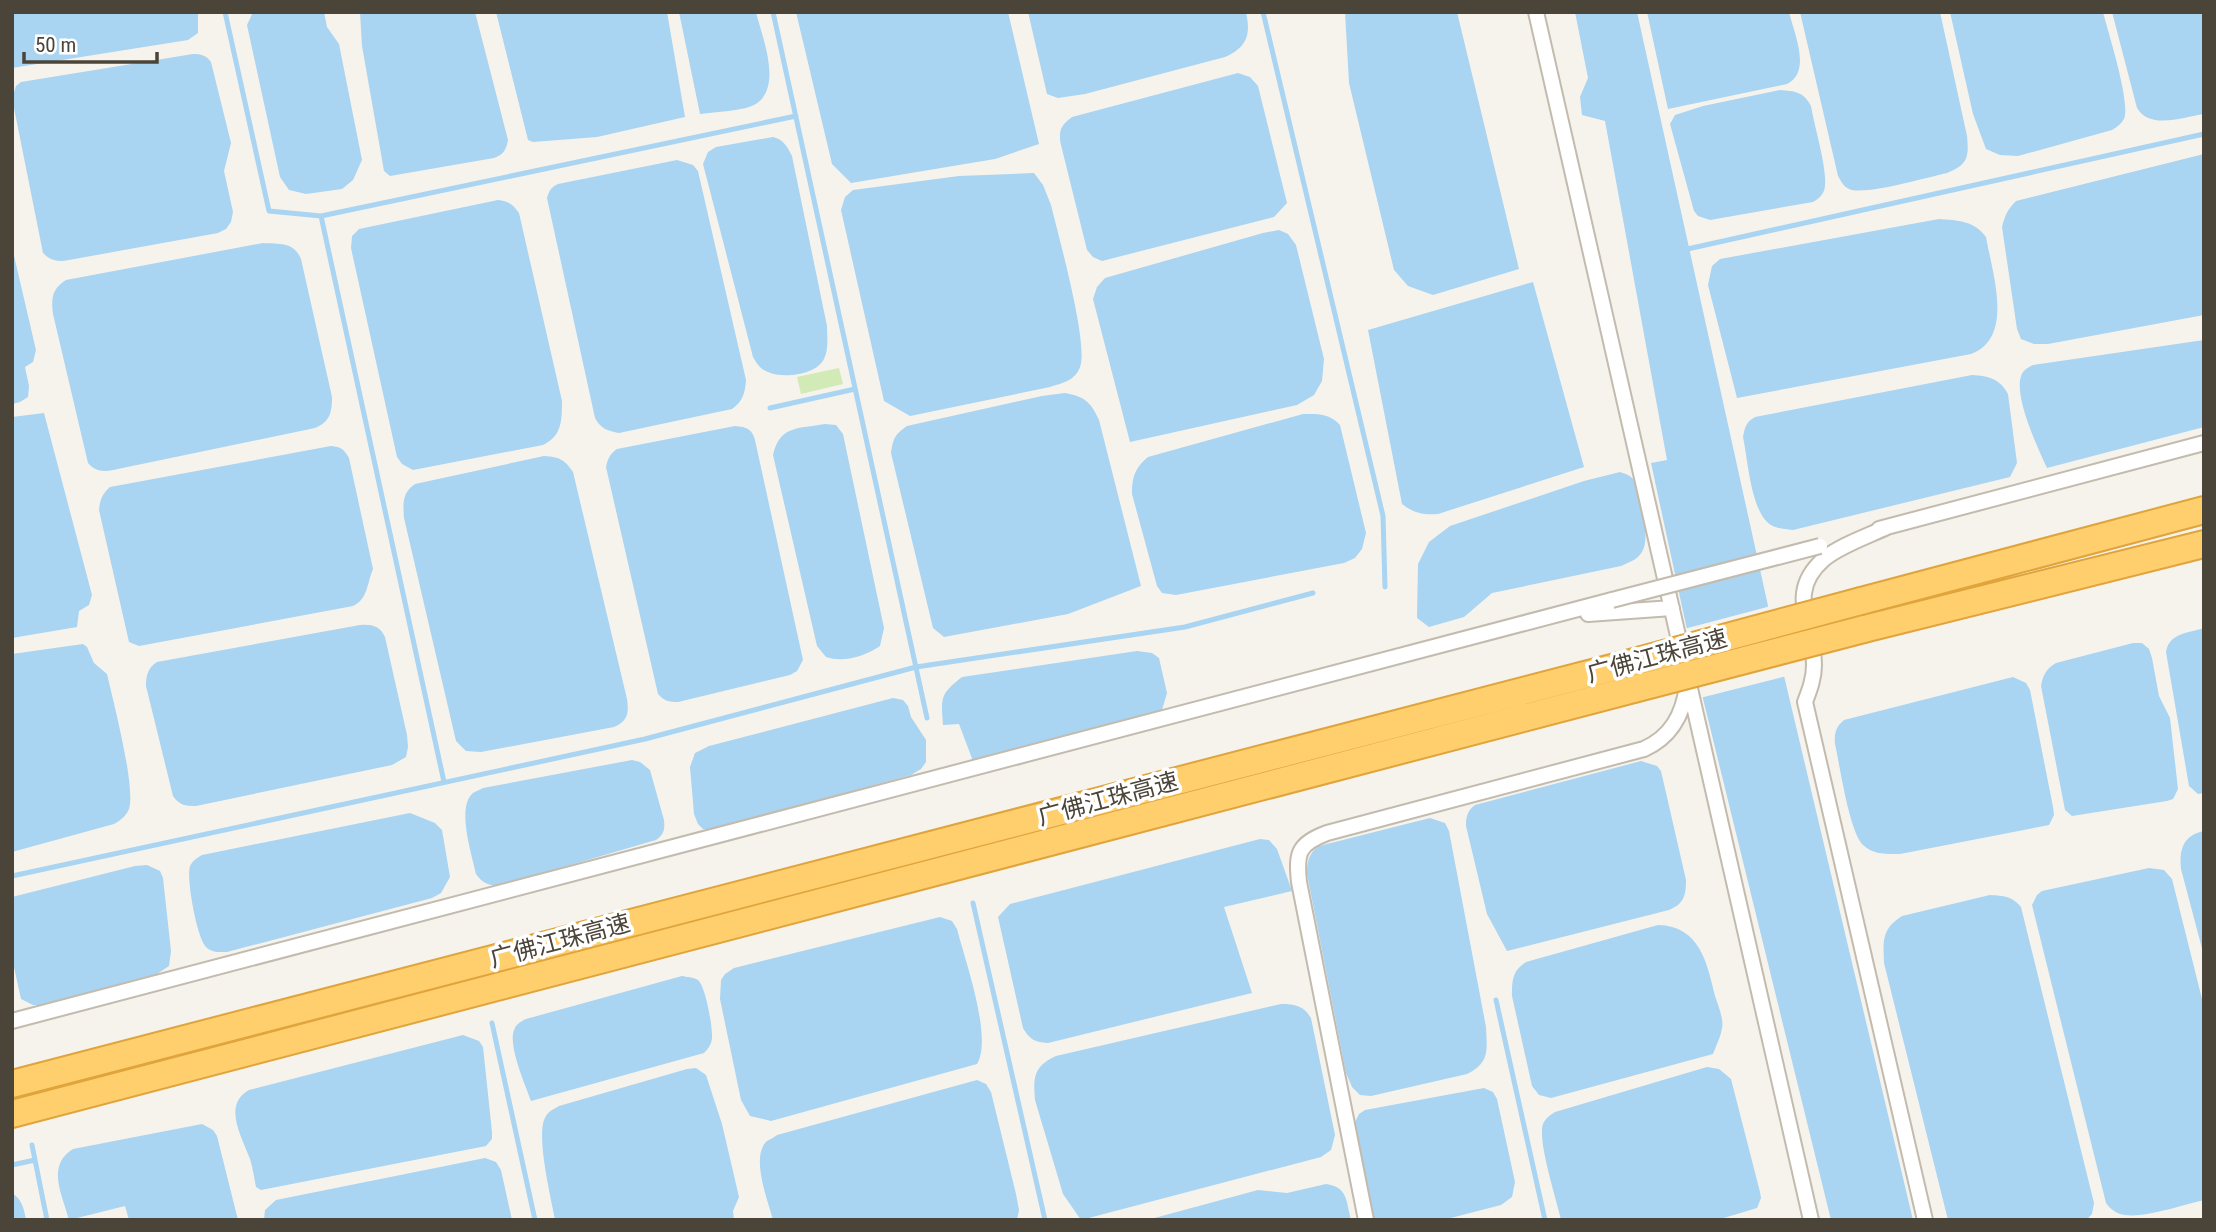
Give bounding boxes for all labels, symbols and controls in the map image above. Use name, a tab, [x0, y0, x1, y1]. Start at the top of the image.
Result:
scale bar	[24, 21, 158, 65]
text: 50 m	[35, 33, 76, 57]
street label: 广佛江珠高速	[1584, 624, 1730, 688]
street label: 广佛江珠高速	[1035, 767, 1181, 831]
street label: 广佛江珠高速	[487, 909, 633, 973]

